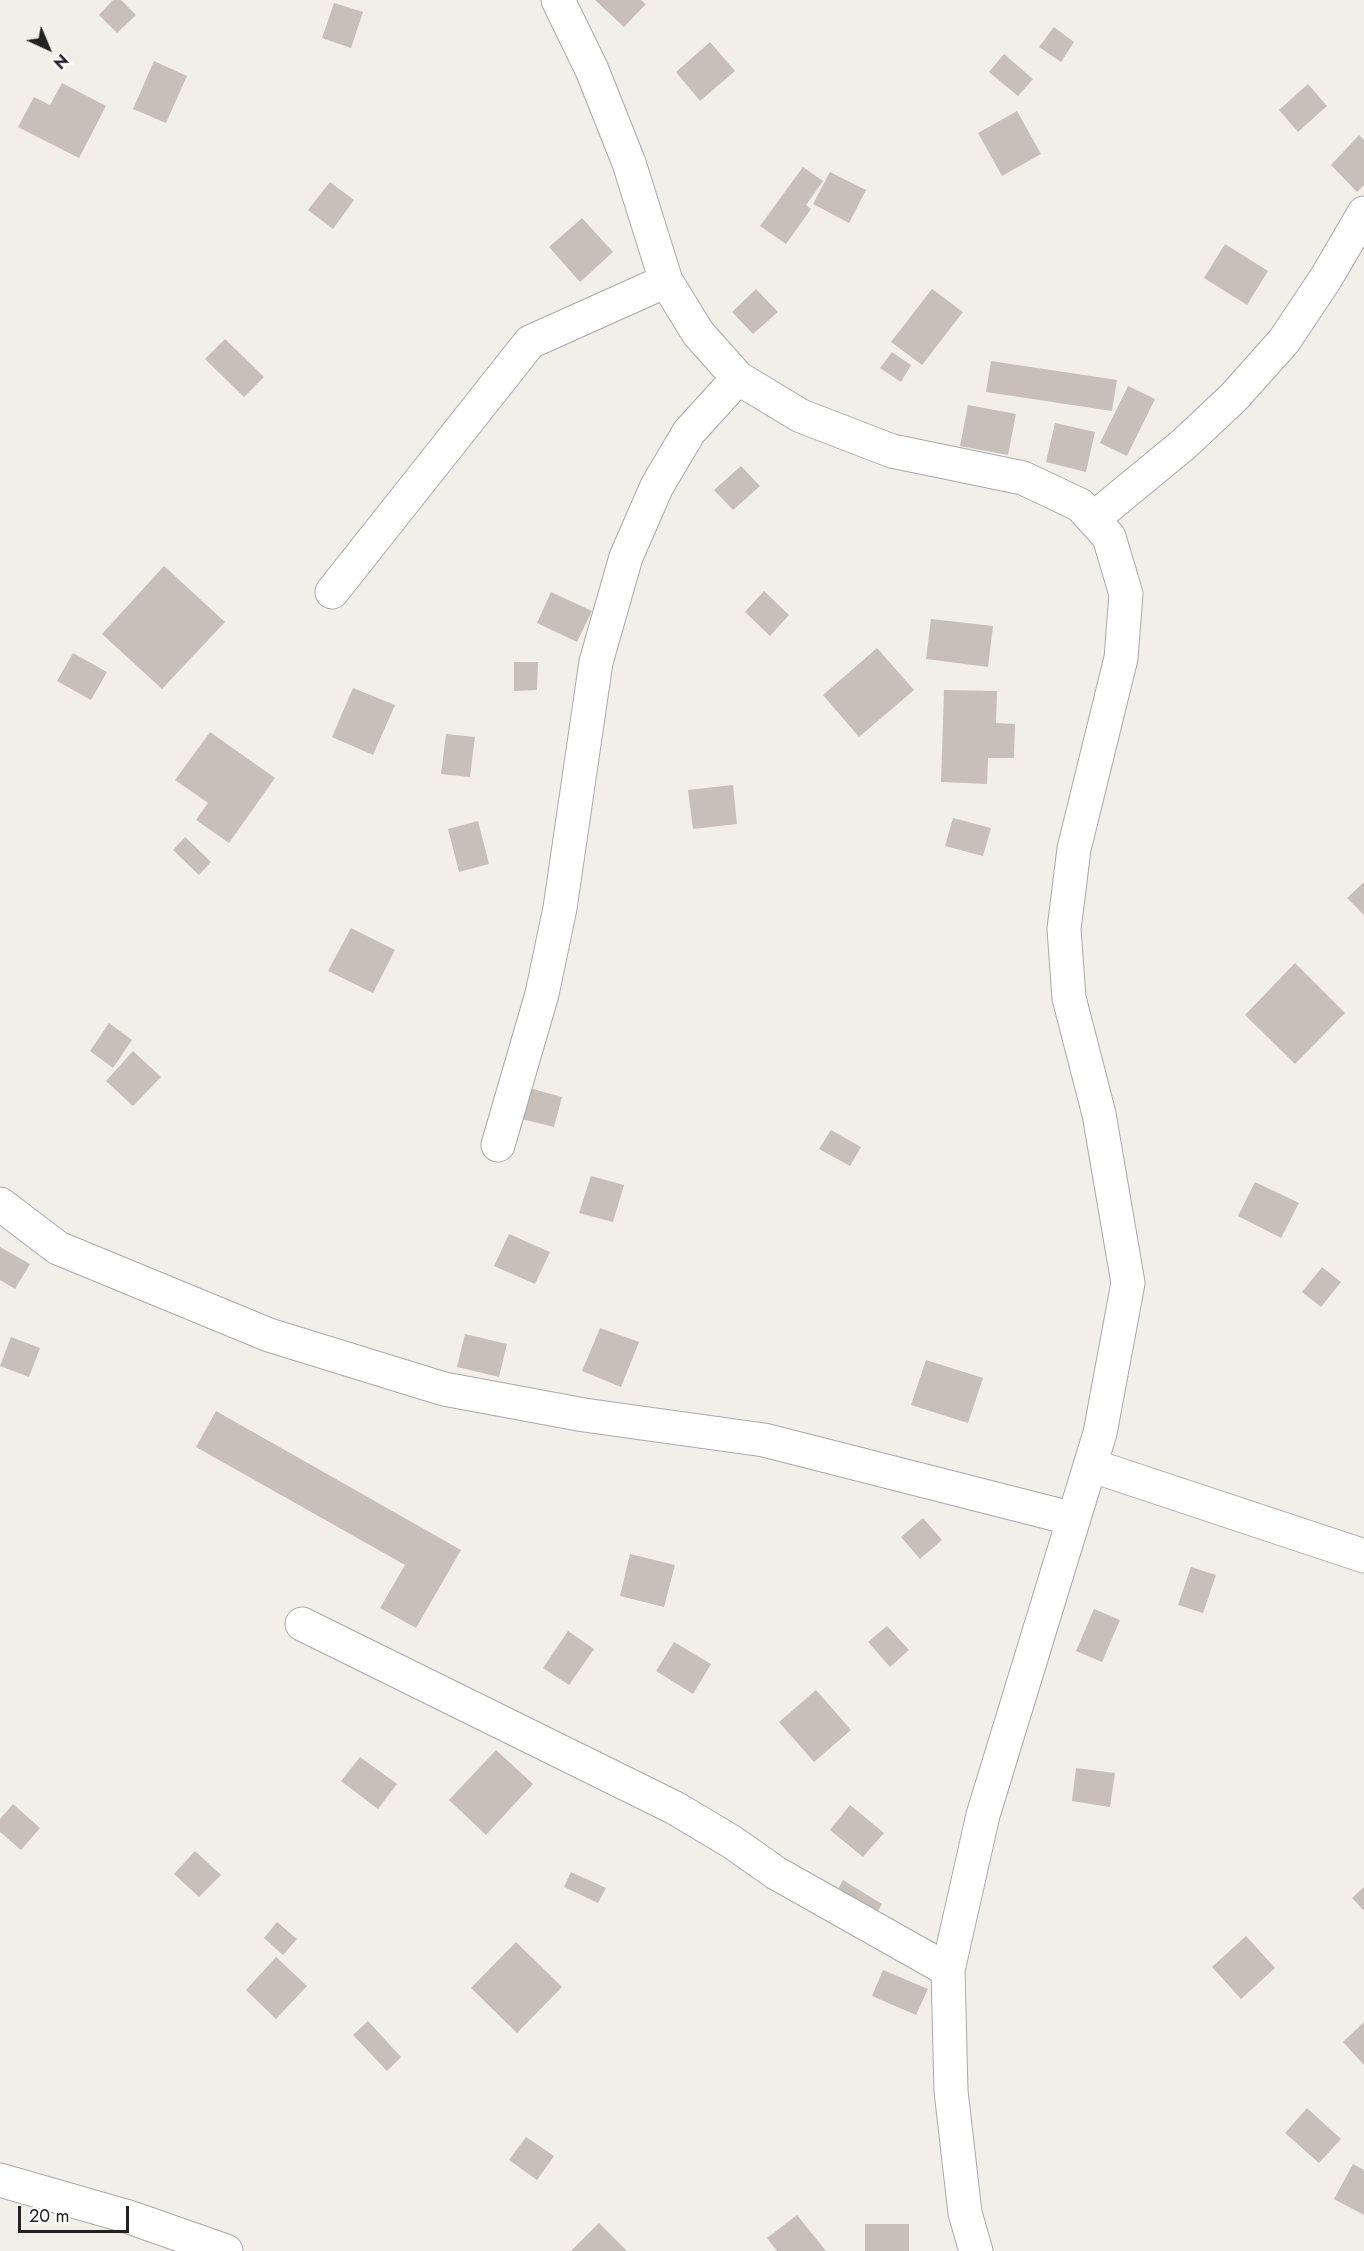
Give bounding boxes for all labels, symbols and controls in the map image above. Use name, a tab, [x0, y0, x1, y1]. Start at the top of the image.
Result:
north arrow	[18, 18, 78, 78]
text: N	[48, 49, 73, 74]
scale bar	[21, 2194, 132, 2232]
text: 20 m	[29, 2203, 69, 2229]

